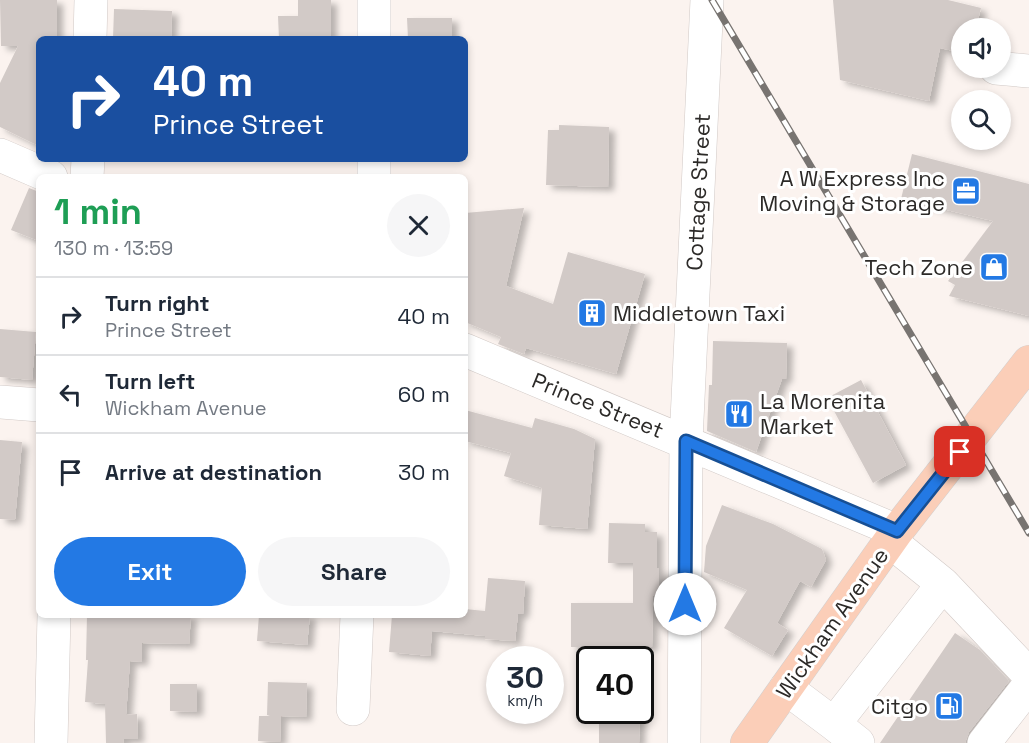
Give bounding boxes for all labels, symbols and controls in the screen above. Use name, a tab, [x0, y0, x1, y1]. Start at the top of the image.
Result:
map controls	[951, 18, 1011, 150]
button: sound	[951, 18, 1011, 78]
text: 40 m	[153, 55, 253, 108]
icon: right	[54, 60, 132, 138]
button: search	[951, 90, 1011, 150]
text: Prince Street	[153, 107, 324, 142]
street label: Cottage Street	[680, 113, 716, 271]
place label: A W Express Inc Moving & Storage	[759, 164, 945, 217]
office icon: A W Express Inc Moving & Storage	[950, 175, 982, 207]
text: 1 min	[54, 189, 142, 235]
button: close	[387, 194, 450, 257]
text: 130 m · 13:59	[54, 235, 173, 261]
shop icon: Tech Zone	[978, 251, 1010, 283]
place label: Tech Zone	[864, 253, 973, 281]
text: Turn right	[105, 289, 210, 317]
building icon: Middletown Taxi	[576, 297, 608, 329]
place label: Middletown Taxi	[613, 299, 785, 327]
icon: right	[54, 300, 87, 333]
text: 40 m	[398, 302, 450, 330]
text: Prince Street	[105, 317, 232, 343]
street label: Prince Street	[528, 366, 668, 444]
text: Turn left	[105, 367, 195, 395]
icon: left	[54, 378, 87, 411]
text: 60 m	[398, 380, 450, 408]
place label: La Morenita Market	[760, 387, 886, 440]
text: Wickham Avenue	[105, 395, 267, 421]
restaurant icon: La Morenita Market	[723, 398, 755, 430]
pin	[934, 426, 985, 477]
icon: arrive	[943, 435, 976, 468]
icon: arrive	[54, 456, 87, 489]
text: Arrive at destination	[105, 458, 322, 486]
text: 30 m	[398, 458, 450, 486]
button: Exit	[54, 537, 246, 606]
button: Share	[258, 537, 450, 606]
street label: Wickham Avenue	[770, 542, 894, 704]
position arrow	[653, 572, 717, 636]
speed limit sign: 40	[576, 646, 654, 724]
text: 30	[506, 658, 544, 697]
fuel station icon: Citgo	[933, 690, 965, 722]
text: km/h	[507, 691, 543, 710]
place label: Citgo	[871, 692, 928, 720]

